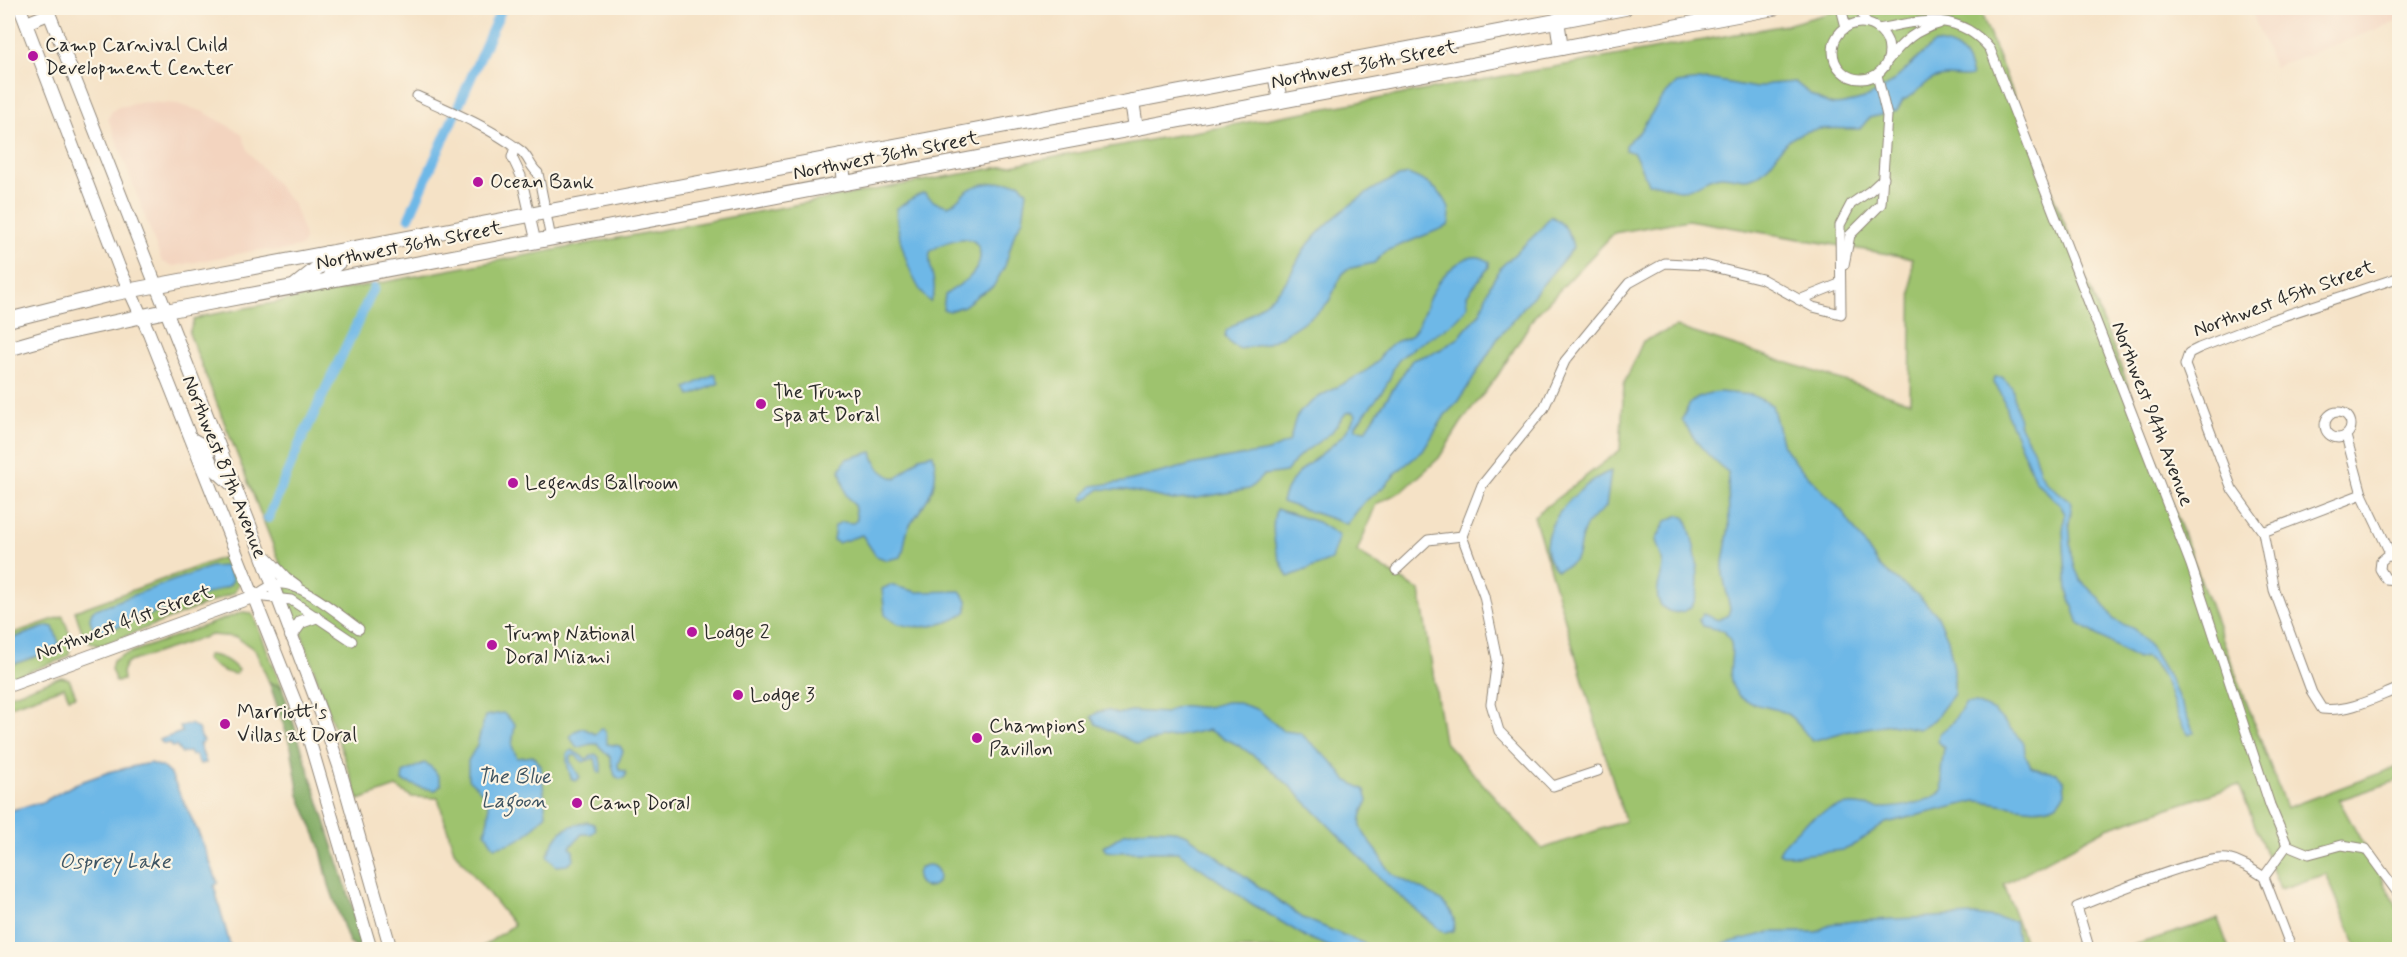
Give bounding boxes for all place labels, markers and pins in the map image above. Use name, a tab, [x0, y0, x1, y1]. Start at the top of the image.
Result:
place label: Camp Carnival Child Development Center	[45, 32, 234, 82]
marker: Camp Carnival Child Development Center	[26, 49, 40, 63]
place label: Ocean Bank	[490, 169, 594, 196]
marker: Ocean Bank	[471, 175, 485, 189]
place label: The Trump Spa at Doral	[773, 379, 880, 429]
marker: The Trump Spa at Doral	[754, 397, 768, 411]
place label: Legends Ballroom	[525, 470, 678, 499]
marker: Legends Ballroom	[506, 476, 520, 490]
place label: Lodge 2	[704, 619, 770, 647]
place label: Trump National Doral Miami	[504, 621, 635, 671]
marker: Lodge 2	[685, 625, 699, 639]
marker: Trump National Doral Miami	[485, 638, 499, 652]
place label: Lodge 3	[750, 682, 815, 710]
marker: Lodge 3	[731, 688, 745, 702]
place label: Marriott's Villas at Doral	[237, 699, 357, 749]
place label: Champions Pavillon	[989, 713, 1085, 763]
marker: Marriott's Villas at Doral	[218, 717, 232, 731]
marker: Champions Pavillon	[970, 731, 984, 745]
place label: Camp Doral	[589, 790, 690, 817]
marker: Camp Doral	[570, 796, 584, 810]

